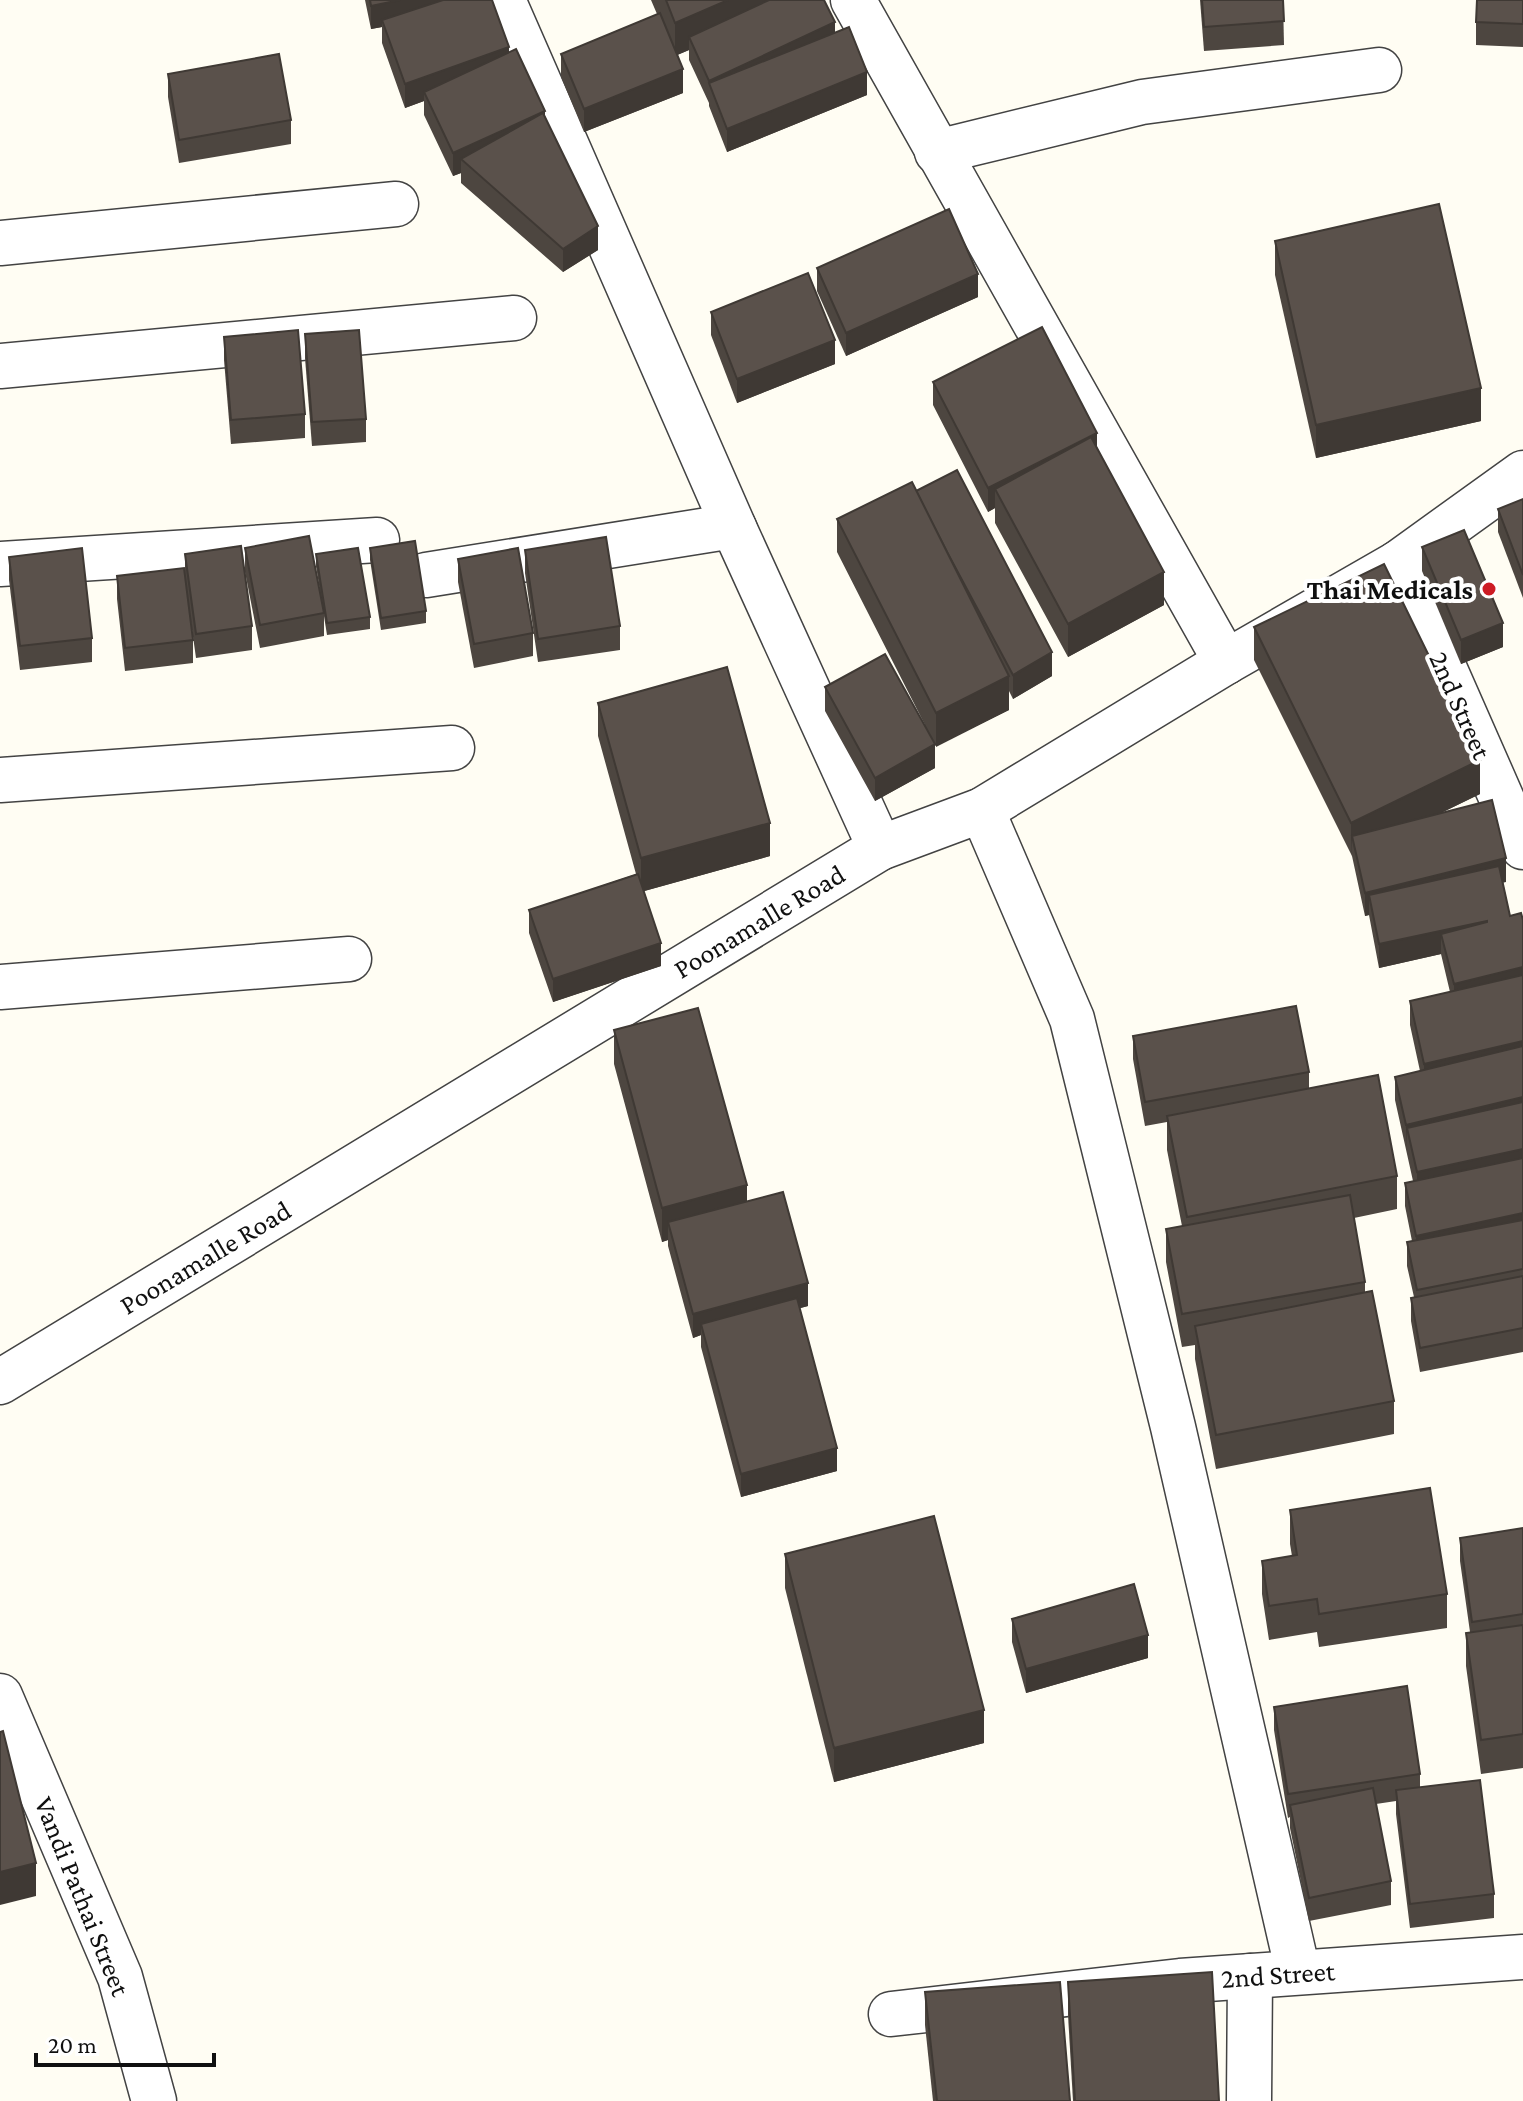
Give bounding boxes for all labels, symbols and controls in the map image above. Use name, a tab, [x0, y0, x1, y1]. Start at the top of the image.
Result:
place label: Thai Medicals	[1306, 574, 1473, 605]
marker: Thai Medicals	[1480, 580, 1498, 598]
street label: 2nd Street	[1423, 647, 1498, 764]
street label: Poonamalle Road	[668, 858, 851, 985]
street label: Poonamalle Road	[114, 1194, 297, 1321]
street label: Vandi Pathai Street	[28, 1792, 137, 2001]
street label: 2nd Street	[1220, 1955, 1337, 1994]
scale bar	[36, 2017, 214, 2067]
text: 20 m	[48, 2031, 97, 2058]

